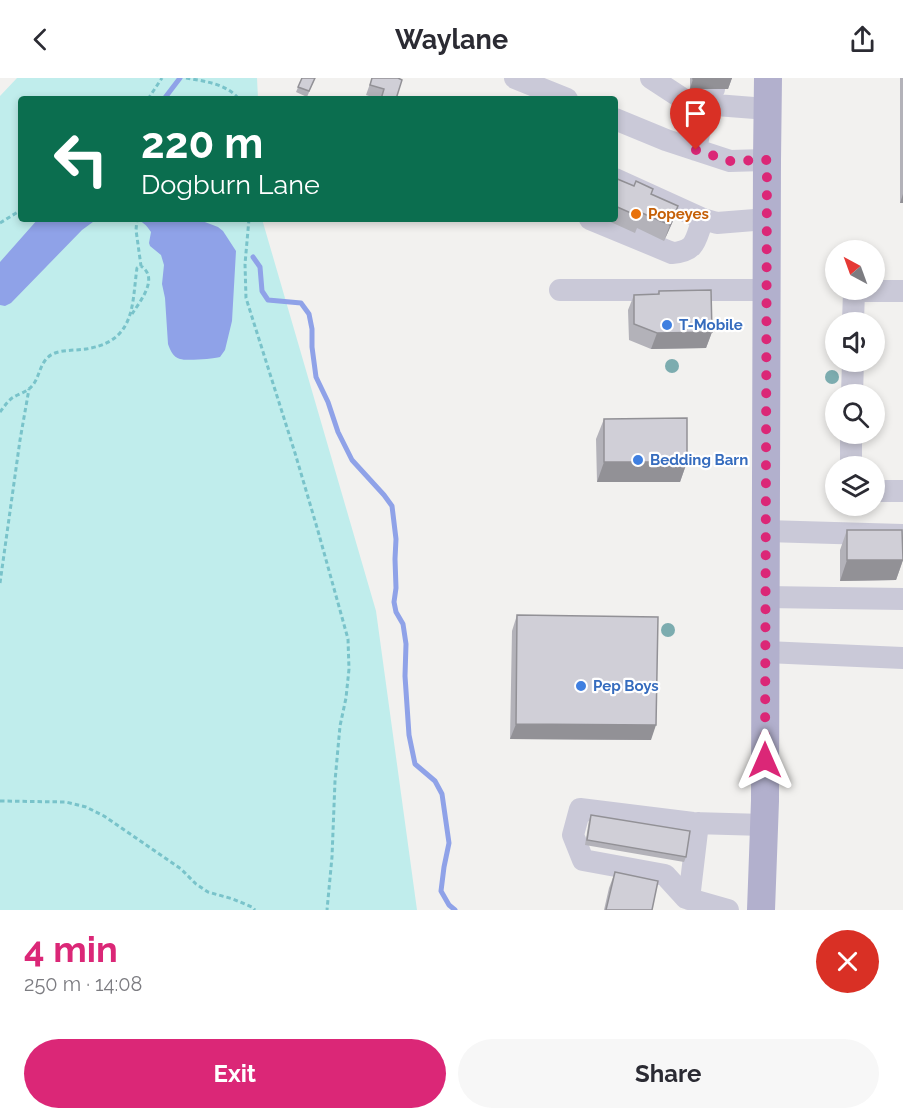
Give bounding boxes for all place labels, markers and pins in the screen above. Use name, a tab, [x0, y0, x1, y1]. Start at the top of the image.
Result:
pin	[670, 88, 721, 150]
place label: Popeyes	[648, 205, 709, 223]
marker: Popeyes	[629, 207, 643, 221]
place label: T-Mobile	[679, 316, 743, 334]
marker: T-Mobile	[660, 318, 674, 332]
place label: Bedding Barn	[650, 451, 748, 469]
marker: Bedding Barn	[631, 453, 645, 467]
place label: Pep Boys	[593, 677, 659, 695]
marker: Pep Boys	[574, 679, 588, 693]

